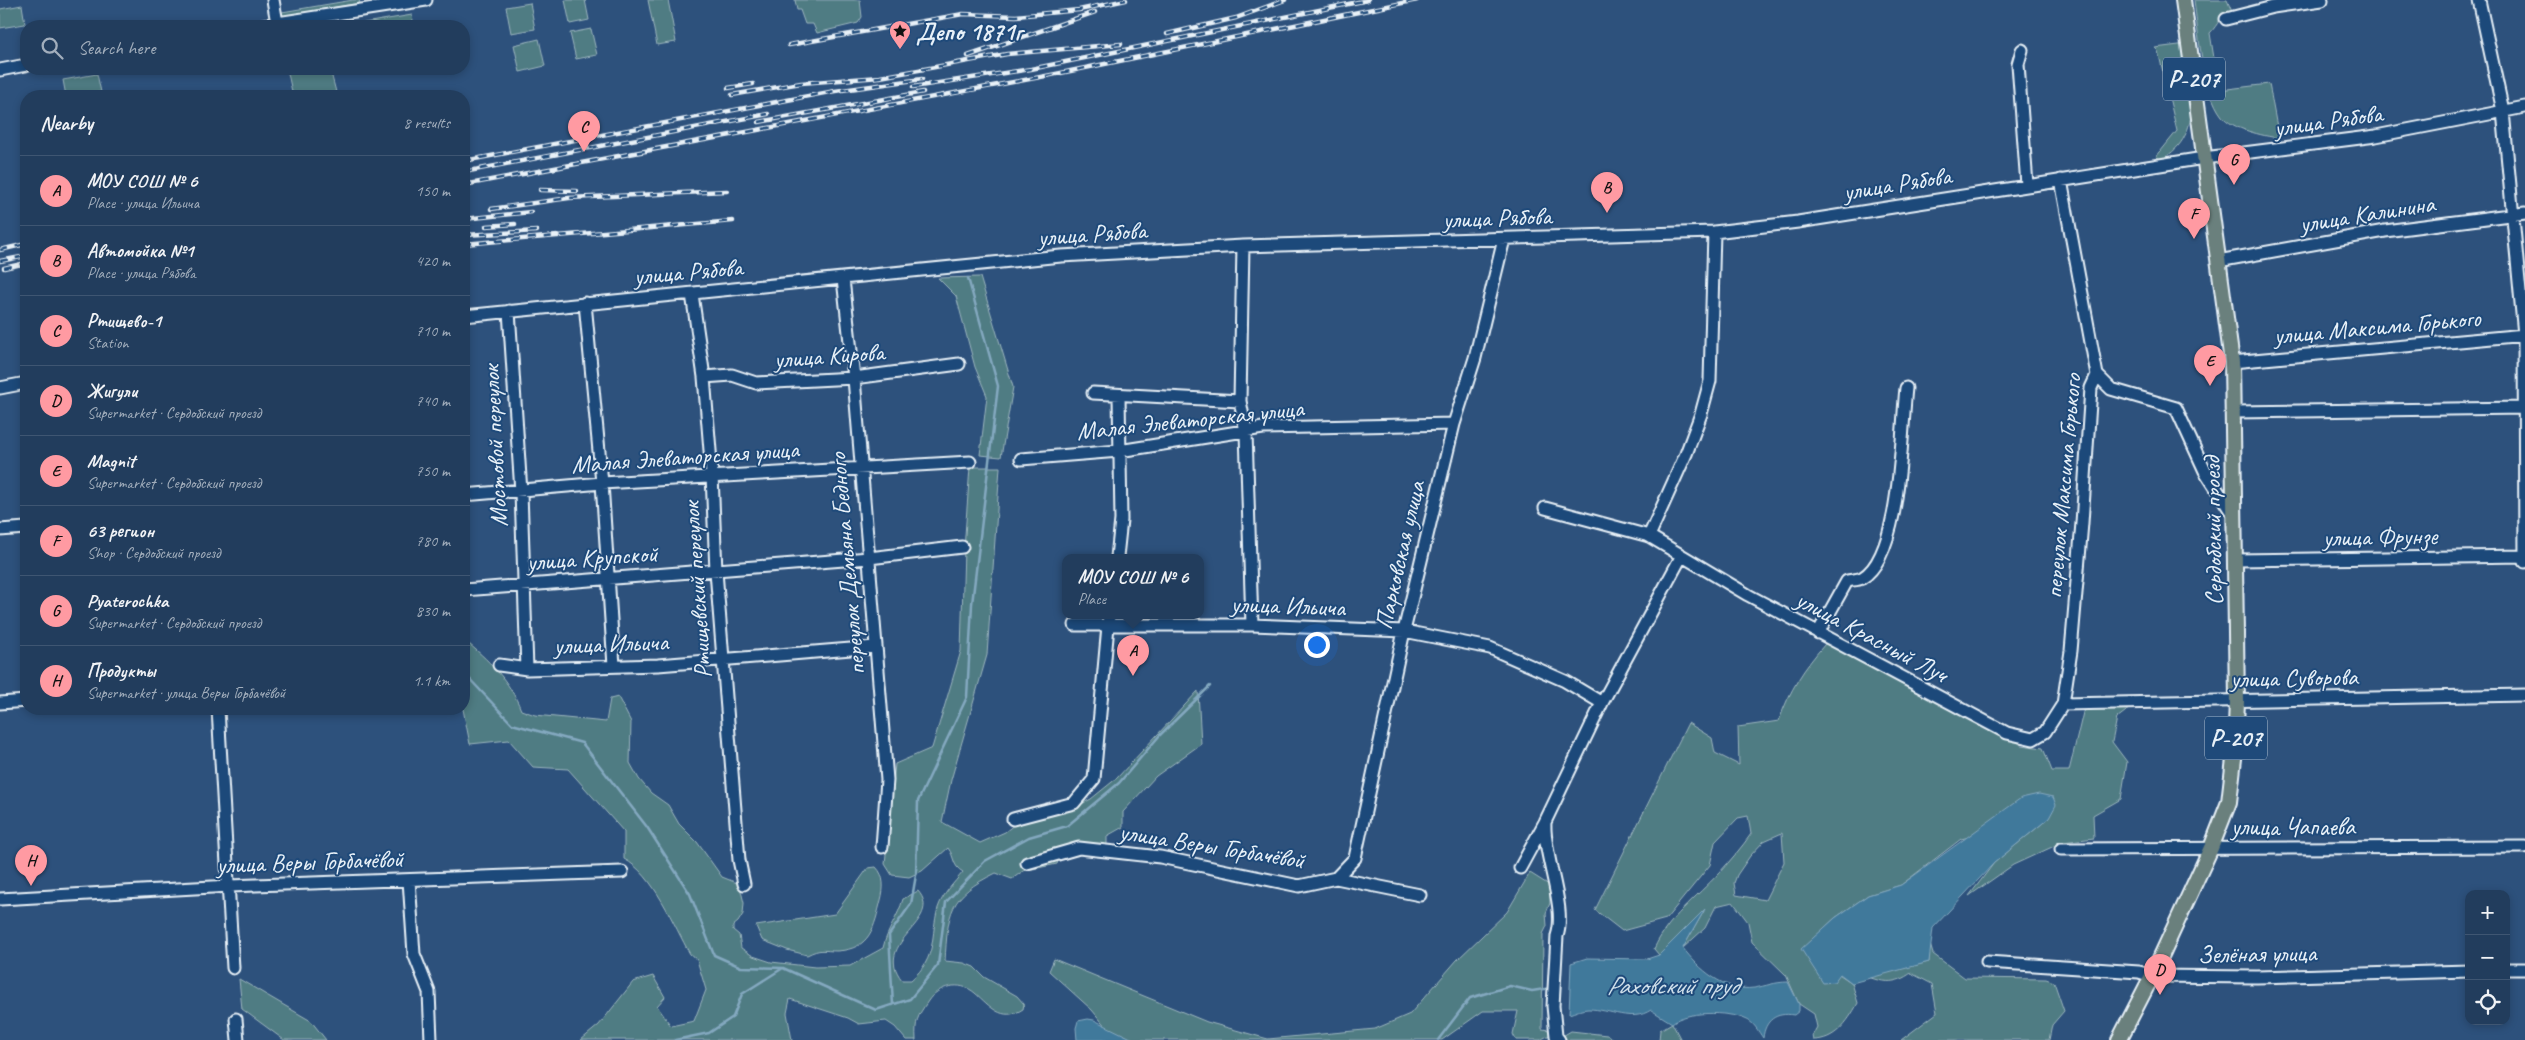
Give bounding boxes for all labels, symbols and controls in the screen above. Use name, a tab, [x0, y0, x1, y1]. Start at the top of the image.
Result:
place label: Депо 1871г	[916, 16, 1025, 48]
place icon: Депо 1871г	[888, 19, 912, 50]
search box	[20, 20, 470, 75]
icon: search	[38, 34, 66, 62]
text: Search here	[78, 36, 155, 60]
road number: Р-207	[2163, 58, 2225, 100]
street label: улица Рябова	[2270, 97, 2387, 145]
text: Nearby	[40, 110, 93, 136]
pin: C	[568, 111, 600, 152]
text: 8 results	[403, 113, 450, 133]
pin: G	[2218, 144, 2250, 185]
street label: улица Рябова	[1839, 159, 1956, 209]
text: МОУ СОШ № 6	[87, 169, 197, 193]
pin: B	[1591, 172, 1623, 213]
text: A	[52, 181, 60, 201]
text: 150 m	[416, 181, 450, 201]
street label: улица Калинина	[2295, 187, 2439, 241]
text: Place · улица Ильича	[87, 193, 199, 213]
pin: F	[2178, 198, 2210, 239]
street label: улица Рябова	[1440, 200, 1555, 236]
street label: улица Рябова	[1035, 214, 1150, 254]
text: Автомойка №1	[87, 239, 194, 263]
text: B	[52, 251, 60, 271]
text: 420 m	[416, 251, 450, 271]
street label: улица Рябова	[630, 251, 746, 293]
text: Place · улица Рябова	[87, 263, 196, 283]
street label: улица Максима Горького	[2271, 302, 2483, 352]
text: Ртищево-1	[87, 309, 161, 333]
text: C	[52, 321, 60, 341]
text: 710 m	[416, 321, 450, 341]
text: Station	[87, 333, 129, 353]
street label: улица Кирова	[771, 336, 888, 376]
pin: E	[2194, 345, 2226, 386]
street label: Мостовой переулок	[475, 361, 515, 528]
street label: переулок Максима Горького	[2037, 371, 2089, 600]
text: Жигули	[87, 379, 137, 403]
text: D	[51, 391, 61, 411]
text: 740 m	[416, 391, 450, 411]
street label: Малая Элеваторская улица	[1075, 392, 1307, 448]
text: Supermarket · Сердобский проезд	[87, 403, 261, 423]
street label: Малая Элеваторская улица	[570, 433, 802, 481]
text: Magnit	[87, 449, 135, 473]
street label: переулок Демьяна Бедного	[821, 450, 873, 676]
street label: Сердобский проезд	[2196, 454, 2230, 606]
text: E	[52, 461, 60, 481]
text: 750 m	[416, 461, 450, 481]
text: Supermarket · Сердобский проезд	[87, 473, 261, 493]
street label: Парковская улица	[1367, 476, 1433, 632]
street label: Ртищевский переулок	[675, 498, 719, 679]
text: 63 регион	[87, 519, 154, 543]
street label: улица Фрунзе	[2320, 520, 2439, 554]
text: F	[52, 531, 60, 551]
text: 780 m	[416, 531, 450, 551]
street label: улица Крупской	[524, 537, 660, 579]
text: Shop · Сердобский проезд	[87, 543, 220, 563]
popup	[1062, 554, 1204, 619]
text: МОУ СОШ № 6	[1078, 565, 1188, 589]
street label: улица Красный Луч	[1788, 583, 1955, 692]
street label: улица Ильича	[1228, 588, 1348, 624]
text: Pyaterochka	[87, 589, 168, 613]
text: Place	[1078, 589, 1106, 609]
text: G	[52, 601, 60, 621]
text: 830 m	[416, 601, 450, 621]
text: Supermarket · Сердобский проезд	[87, 613, 261, 633]
street label: улица Ильича	[551, 626, 671, 662]
your location	[1304, 632, 1330, 658]
pin: A	[1117, 635, 1149, 676]
text: Продукты	[87, 659, 156, 683]
street label: улица Суворова	[2228, 661, 2360, 695]
text: H	[51, 671, 61, 691]
text: 1.1 km	[413, 671, 450, 691]
text: Supermarket · улица Веры Горбачёвой	[87, 683, 285, 703]
road number: Р-207	[2205, 716, 2267, 760]
street label: улица Чапаева	[2229, 811, 2357, 843]
street label: улица Веры Горбачёвой	[1115, 815, 1308, 877]
street label: улица Веры Горбачёвой	[214, 843, 406, 881]
pin: H	[15, 845, 47, 886]
map controls	[2465, 890, 2510, 1025]
button: +	[2465, 890, 2510, 935]
button: −	[2465, 935, 2510, 980]
street label: Зелёная улица	[2197, 937, 2319, 971]
pin: D	[2144, 954, 2176, 995]
water label: Раховский пруд	[1607, 969, 1743, 1002]
button: locate	[2465, 980, 2510, 1025]

